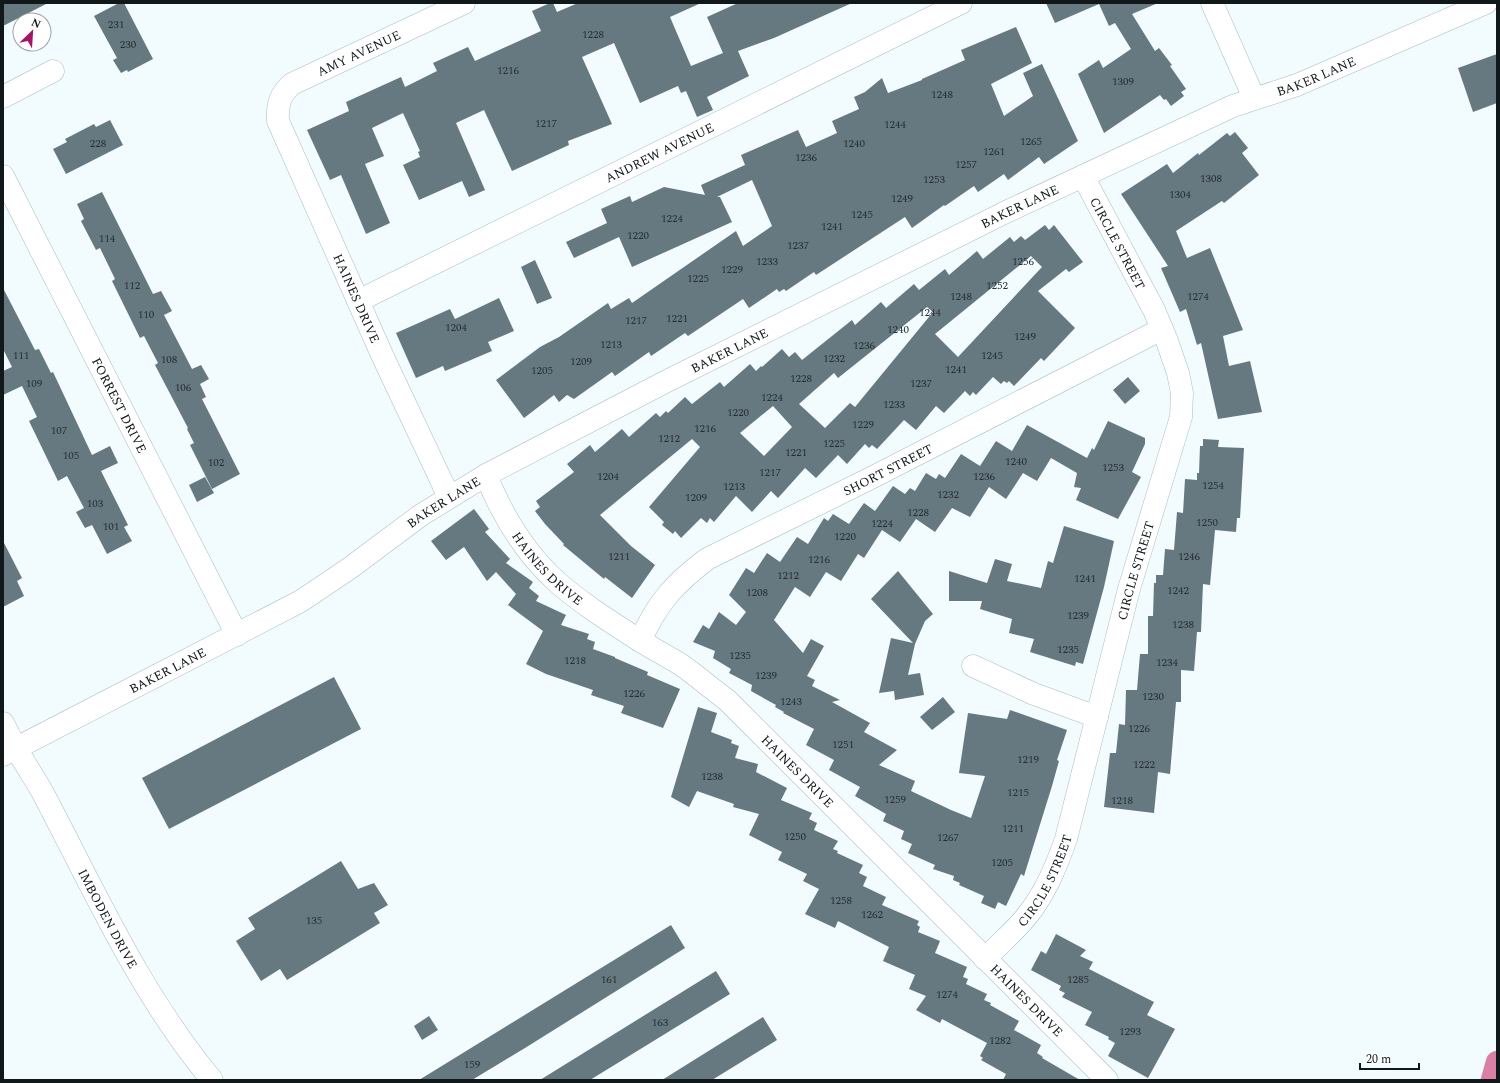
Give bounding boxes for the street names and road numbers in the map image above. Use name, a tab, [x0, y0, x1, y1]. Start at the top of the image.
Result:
street label: AMY AVENUE	[314, 25, 404, 82]
street label: BAKER LANE	[1274, 52, 1359, 102]
street label: ANDREW AVENUE	[602, 118, 718, 188]
street label: BAKER LANE	[978, 180, 1062, 234]
street label: CIRCLE STREET	[1084, 194, 1150, 294]
street label: HAINES DRIVE	[327, 250, 385, 346]
street label: BAKER LANE	[688, 323, 772, 379]
street label: FORREST DRIVE	[86, 354, 152, 457]
street label: SHORT STREET	[840, 439, 937, 501]
street label: BAKER LANE	[403, 472, 485, 534]
street label: CIRCLE STREET	[1112, 519, 1160, 623]
street label: HAINES DRIVE	[506, 528, 587, 611]
street label: BAKER LANE	[126, 643, 210, 699]
street label: HAINES DRIVE	[756, 731, 838, 813]
street label: CIRCLE STREET	[1013, 832, 1078, 932]
street label: IMBODEN DRIVE	[72, 865, 142, 973]
street label: HAINES DRIVE	[985, 960, 1067, 1042]

